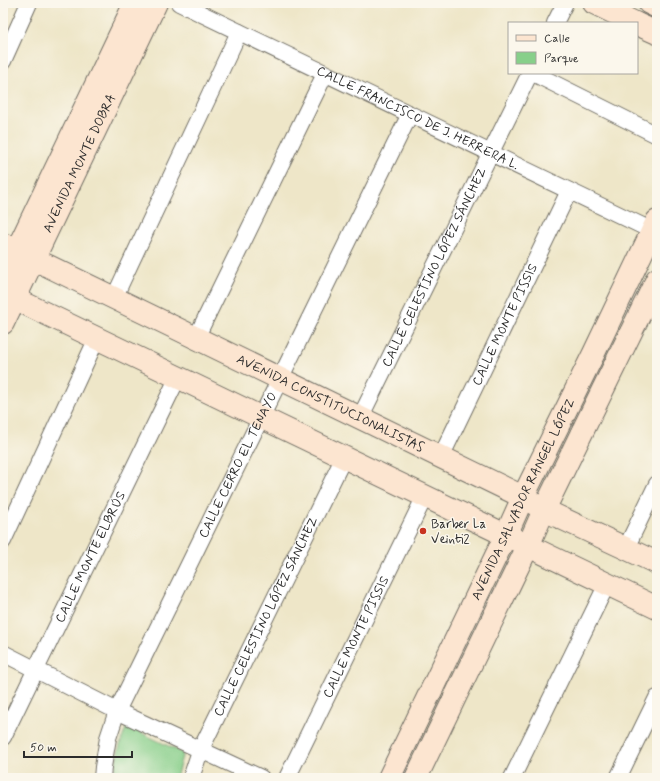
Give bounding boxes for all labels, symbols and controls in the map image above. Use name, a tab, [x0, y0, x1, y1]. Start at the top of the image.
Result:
legend	[508, 22, 638, 74]
text: Calle	[544, 31, 570, 47]
text: Parque	[544, 51, 579, 67]
street label: CALLE FRANCISCO DE J. HERRERA L.	[314, 62, 522, 174]
street label: AVENIDA MONTE DOBRA	[39, 91, 120, 235]
street label: CALLE CELESTINO LÓPEZ SÁNCHEZ	[378, 165, 491, 370]
street label: CALLE MONTE PISSIS	[468, 261, 541, 388]
street label: AVENIDA CONSTITUCIONALISTAS	[234, 350, 427, 456]
street label: CALLE CERRO EL TENAYO	[195, 389, 281, 541]
street label: AVENIDA SALVADOR RANGEL LÓPEZ	[467, 396, 579, 603]
street label: CALLE MONTE ELBRÚS	[51, 489, 130, 626]
street label: CALLE CELESTINO LÓPEZ SÁNCHEZ	[210, 514, 322, 719]
place label: Barber La Veinti2	[431, 516, 487, 548]
marker: Barber La Veinti2	[418, 526, 428, 536]
street label: CALLE MONTE PISSIS	[319, 573, 393, 701]
scale bar	[24, 733, 132, 759]
text: 50 m	[30, 740, 57, 756]

